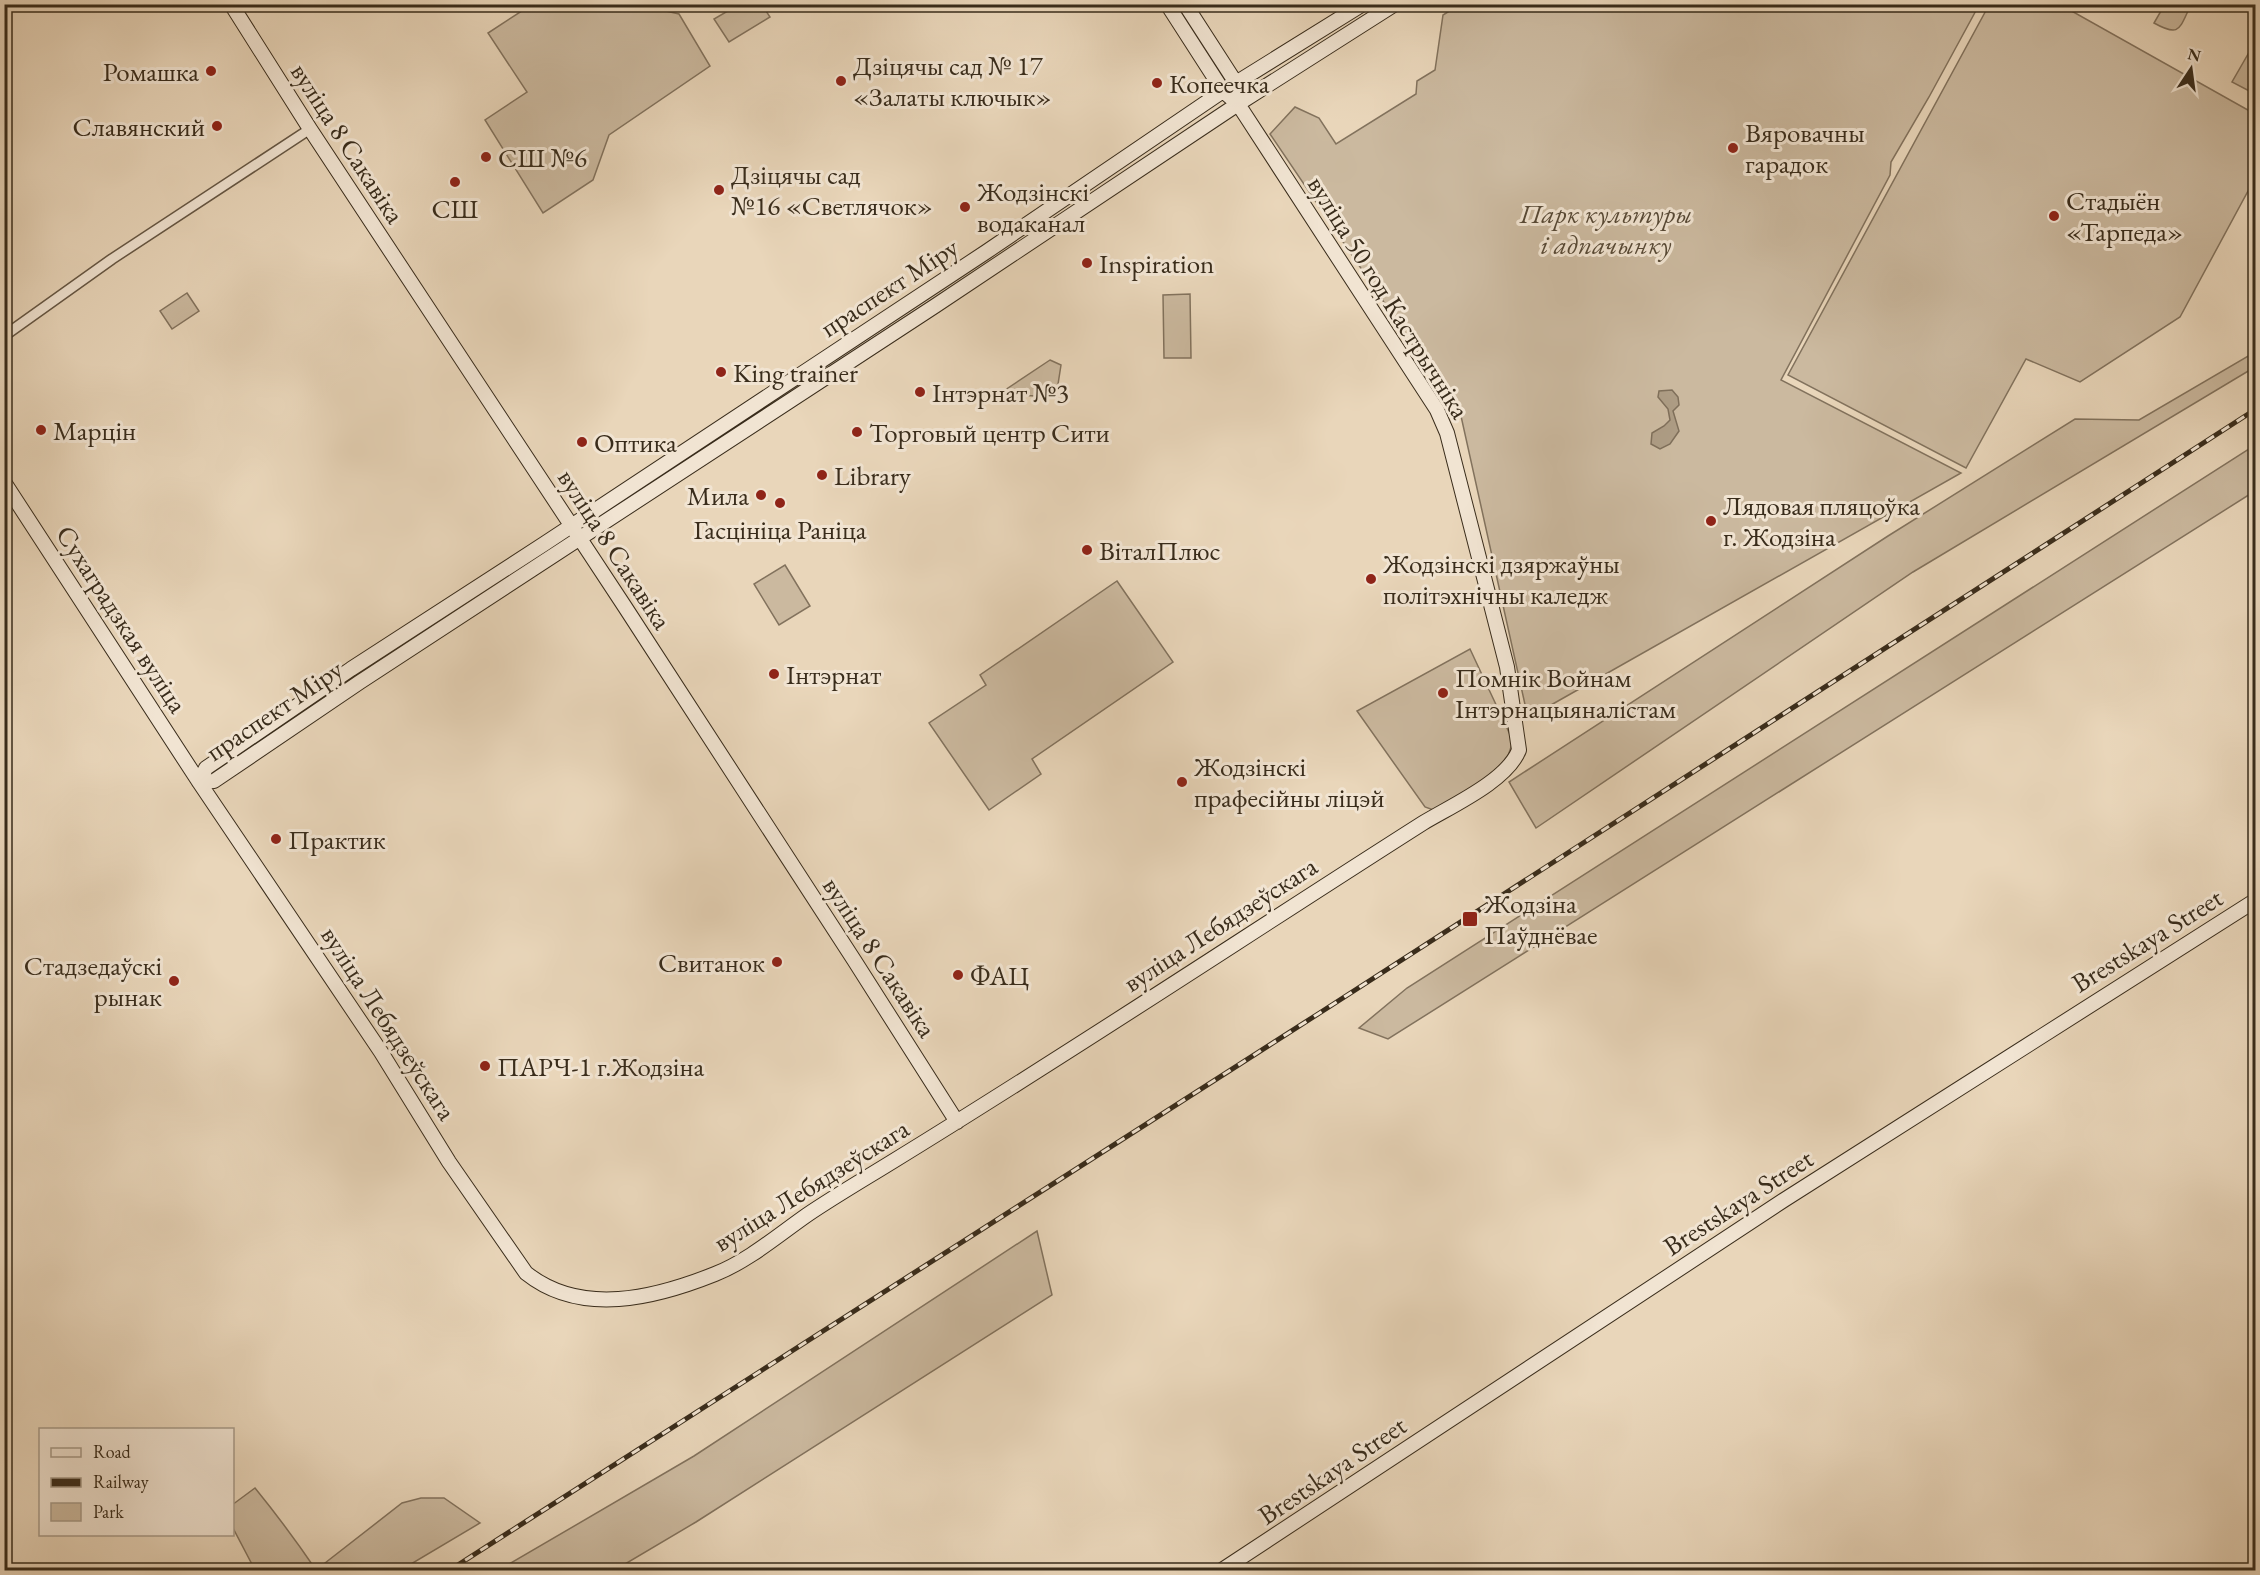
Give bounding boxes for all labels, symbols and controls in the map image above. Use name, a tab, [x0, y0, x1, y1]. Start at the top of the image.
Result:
north arrow	[2161, 39, 2221, 99]
text: N	[2186, 43, 2203, 67]
place label: Дзіцячы сад № 17 «Залаты ключык»	[853, 48, 1052, 114]
place label: Ромашка	[103, 54, 199, 89]
street label: вуліца 8 Сакавіка	[283, 56, 413, 230]
marker: Ромашка	[204, 64, 218, 78]
place label: Копеечка	[1169, 66, 1270, 101]
marker: Дзіцячы сад № 17 «Залаты ключык»	[834, 74, 848, 88]
marker: Копеечка	[1150, 76, 1164, 90]
place label: Славянский	[73, 109, 205, 144]
place label: Вяровачны гарадок	[1745, 115, 1865, 181]
marker: Славянский	[210, 119, 224, 133]
place label: СШ №6	[498, 140, 587, 175]
marker: Вяровачны гарадок	[1726, 141, 1740, 155]
marker: СШ №6	[479, 150, 493, 164]
place label: Дзіцячы сад №16 «Светлячок»	[731, 157, 933, 223]
street label: вуліца 50 год Кастрычніка	[1300, 169, 1478, 425]
place label: Жодзінскі водаканал	[976, 174, 1089, 240]
marker: СШ	[448, 175, 462, 189]
marker: Дзіцячы сад №16 «Светлячок»	[712, 183, 726, 197]
place label: Стадыён «Тарпеда»	[2066, 183, 2183, 249]
place label: СШ	[431, 191, 479, 226]
park label: Парк культуры і адпачынку	[1519, 196, 1692, 262]
marker: Жодзінскі водаканал	[958, 200, 972, 214]
marker: Стадыён «Тарпеда»	[2047, 209, 2061, 223]
street label: праспект Міру	[813, 229, 965, 345]
place label: Inspiration	[1099, 246, 1214, 281]
marker: Inspiration	[1080, 256, 1094, 270]
place label: King trainer	[733, 355, 858, 390]
marker: King trainer	[714, 365, 728, 379]
place label: Інтэрнат №3	[932, 375, 1069, 410]
marker: Інтэрнат №3	[913, 385, 927, 399]
place label: Марцін	[53, 413, 136, 448]
place label: Торговый центр Сити	[869, 415, 1110, 450]
marker: Марцін	[34, 423, 48, 437]
place label: Оптика	[594, 425, 677, 460]
marker: Торговый центр Сити	[850, 425, 864, 439]
marker: Оптика	[575, 435, 589, 449]
place label: Library	[834, 458, 911, 493]
street label: вуліца 8 Сакавіка	[550, 462, 680, 636]
marker: Library	[815, 468, 829, 482]
place label: Мила	[687, 478, 749, 513]
marker: Мила	[754, 488, 768, 502]
place label: Лядовая пляцоўка г. Жодзіна	[1723, 488, 1920, 554]
marker: Гасцініца Раніца	[773, 496, 787, 510]
place label: Гасцініца Раніца	[693, 512, 867, 547]
marker: Лядовая пляцоўка г. Жодзіна	[1704, 514, 1718, 528]
street label: Сухаградзкая вуліца	[48, 519, 196, 720]
place label: ВіталПлюс	[1099, 533, 1220, 568]
marker: ВіталПлюс	[1080, 543, 1094, 557]
place label: Жодзінскі дзяржаўны політэхнічны каледж	[1382, 546, 1620, 612]
marker: Жодзінскі дзяржаўны політэхнічны каледж	[1364, 572, 1378, 586]
street label: праспект Міру	[199, 651, 349, 769]
place label: Інтэрнат	[786, 657, 881, 692]
place label: Помнік Войнам Інтэрнацыяналістам	[1455, 660, 1676, 726]
marker: Інтэрнат	[767, 667, 781, 681]
marker: Помнік Войнам Інтэрнацыяналістам	[1436, 686, 1450, 700]
place label: Жодзінскі прафесійны ліцэй	[1193, 749, 1384, 815]
marker: Жодзінскі прафесійны ліцэй	[1175, 775, 1189, 789]
place label: Практик	[288, 822, 386, 857]
marker: Практик	[269, 832, 283, 846]
street label: вуліца Лебядзеўскага	[1116, 848, 1324, 1000]
street label: вуліца 8 Сакавіка	[815, 870, 945, 1044]
street label: Brestskaya Street	[2065, 879, 2229, 1000]
place label: Жодзіна Паўднёвае	[1483, 886, 1598, 952]
marker: Жодзіна Паўднёвае	[1461, 910, 1479, 928]
street label: вуліца Лебядзеўскага	[313, 919, 465, 1127]
place label: Свитанок	[658, 945, 765, 980]
place label: Стадзедаўскі рынак	[24, 948, 162, 1014]
marker: Свитанок	[770, 955, 784, 969]
place label: ФАЦ	[970, 958, 1029, 993]
marker: ФАЦ	[951, 968, 965, 982]
marker: Стадзедаўскі рынак	[167, 974, 181, 988]
place label: ПАРЧ-1 г.Жодзіна	[497, 1049, 705, 1084]
marker: ПАРЧ-1 г.Жодзіна	[478, 1059, 492, 1073]
street label: вуліца Лебядзеўскага	[707, 1111, 916, 1259]
street label: Brestskaya Street	[1657, 1140, 1820, 1263]
street label: Brestskaya Street	[1251, 1407, 1413, 1532]
legend	[39, 1428, 234, 1536]
text: Road	[93, 1440, 132, 1463]
text: Railway	[93, 1470, 149, 1493]
text: Park	[93, 1500, 124, 1523]

